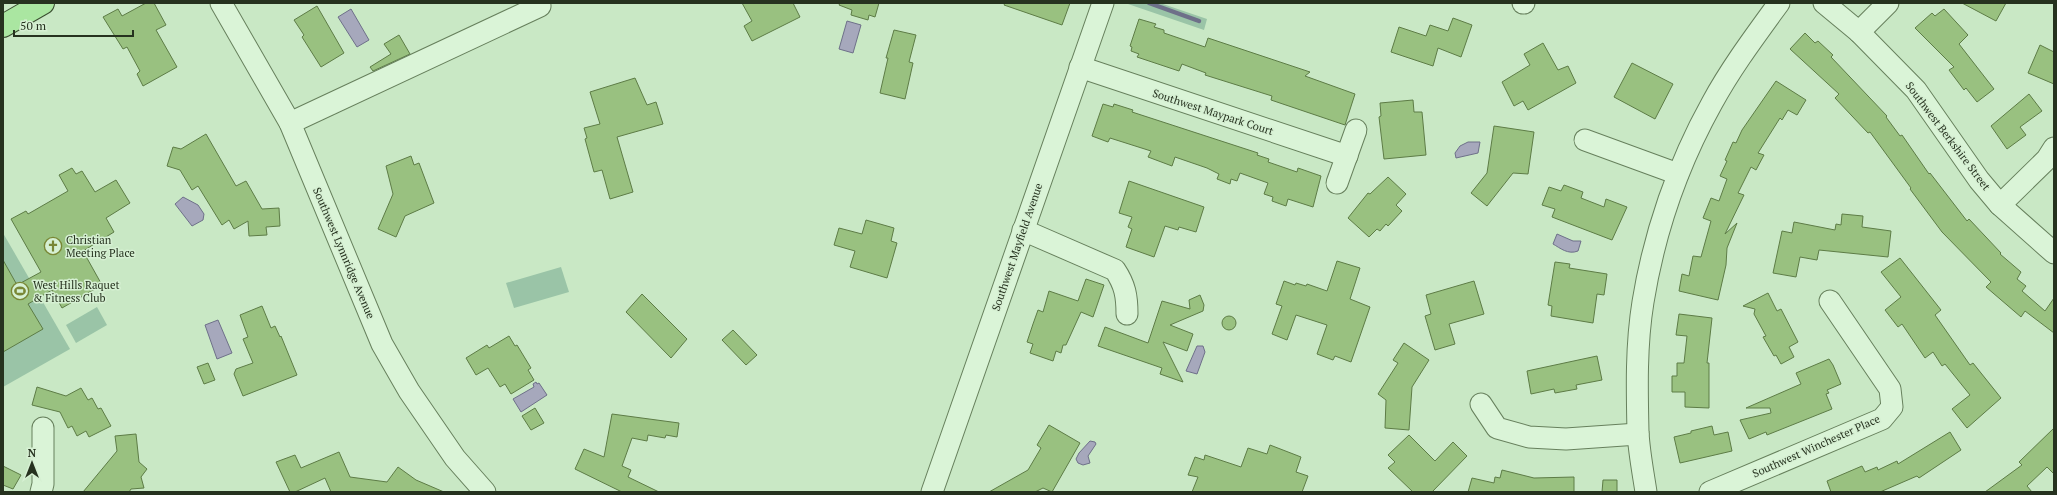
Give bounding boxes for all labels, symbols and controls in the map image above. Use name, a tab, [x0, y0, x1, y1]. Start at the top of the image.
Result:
scale bar	[14, 12, 133, 38]
text: 50 m	[20, 18, 47, 33]
street label: Southwest Berkshire Street	[1903, 79, 1993, 193]
street label: Southwest Maypark Court	[1151, 86, 1275, 138]
street label: Southwest Mayfield Avenue	[988, 181, 1046, 313]
street label: Southwest Lynnridge Avenue	[310, 185, 378, 321]
place label: Christian Meeting Place	[66, 233, 135, 260]
church icon: Christian Meeting Place	[43, 236, 63, 256]
place label: West Hills Raquet & Fitness Club	[33, 278, 120, 305]
sports icon: West Hills Raquet & Fitness Club	[10, 281, 30, 301]
street label: Southwest Winchester Place	[1750, 411, 1882, 480]
north arrow	[12, 443, 52, 483]
text: N	[28, 446, 37, 460]

